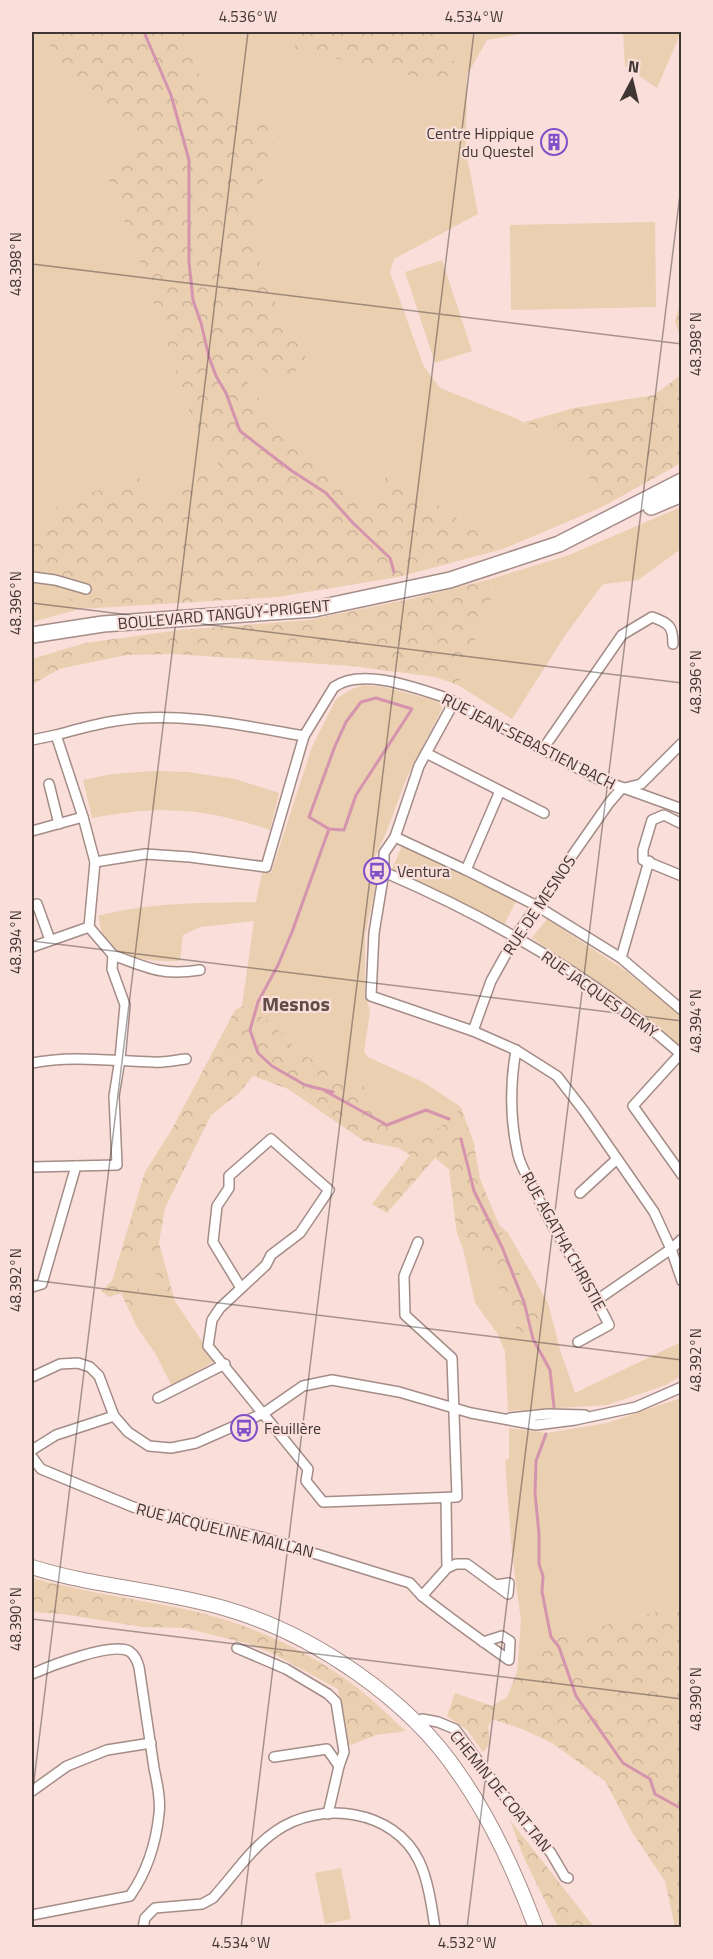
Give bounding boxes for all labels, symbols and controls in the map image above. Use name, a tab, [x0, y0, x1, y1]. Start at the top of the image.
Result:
text: 4.536°W	[219, 5, 277, 28]
text: 4.534°W	[445, 5, 503, 28]
north arrow	[602, 51, 662, 111]
text: N	[627, 54, 641, 79]
place label: Centre Hippique du Questel	[427, 121, 534, 163]
building icon: Centre Hippique du Questel	[539, 127, 569, 157]
text: 48.398°N	[4, 232, 27, 296]
text: 48.398°N	[684, 312, 707, 376]
text: 48.396°N	[4, 571, 27, 635]
street label: BOULEVARD TANGUY-PRIGENT	[117, 593, 332, 635]
text: 48.396°N	[684, 650, 707, 714]
street label: RUE JEAN-SEBASTIEN BACH	[438, 687, 620, 795]
street label: RUE DE MESNOS	[497, 850, 581, 960]
bus stop icon: Ventura	[362, 856, 392, 886]
place label: Ventura	[397, 859, 450, 883]
text: 48.394°N	[4, 910, 27, 974]
street label: RUE JACQUES DEMY	[537, 945, 664, 1044]
district label: Mesnos	[262, 988, 330, 1019]
text: 48.394°N	[684, 989, 707, 1053]
street label: RUE AGATHA CHRISTIE	[516, 1167, 612, 1315]
text: 48.392°N	[4, 1248, 27, 1312]
text: 48.392°N	[684, 1328, 707, 1392]
bus stop icon: Feuillère	[229, 1413, 259, 1443]
place label: Feuillère	[264, 1416, 321, 1440]
street label: RUE JACQUELINE MAILLAN	[134, 1496, 316, 1564]
text: 48.390°N	[4, 1587, 27, 1651]
text: 48.390°N	[684, 1667, 707, 1731]
street label: CHEMIN DE COAT TAN	[444, 1725, 558, 1857]
text: 4.534°W	[212, 1931, 270, 1954]
text: 4.532°W	[438, 1931, 496, 1954]

